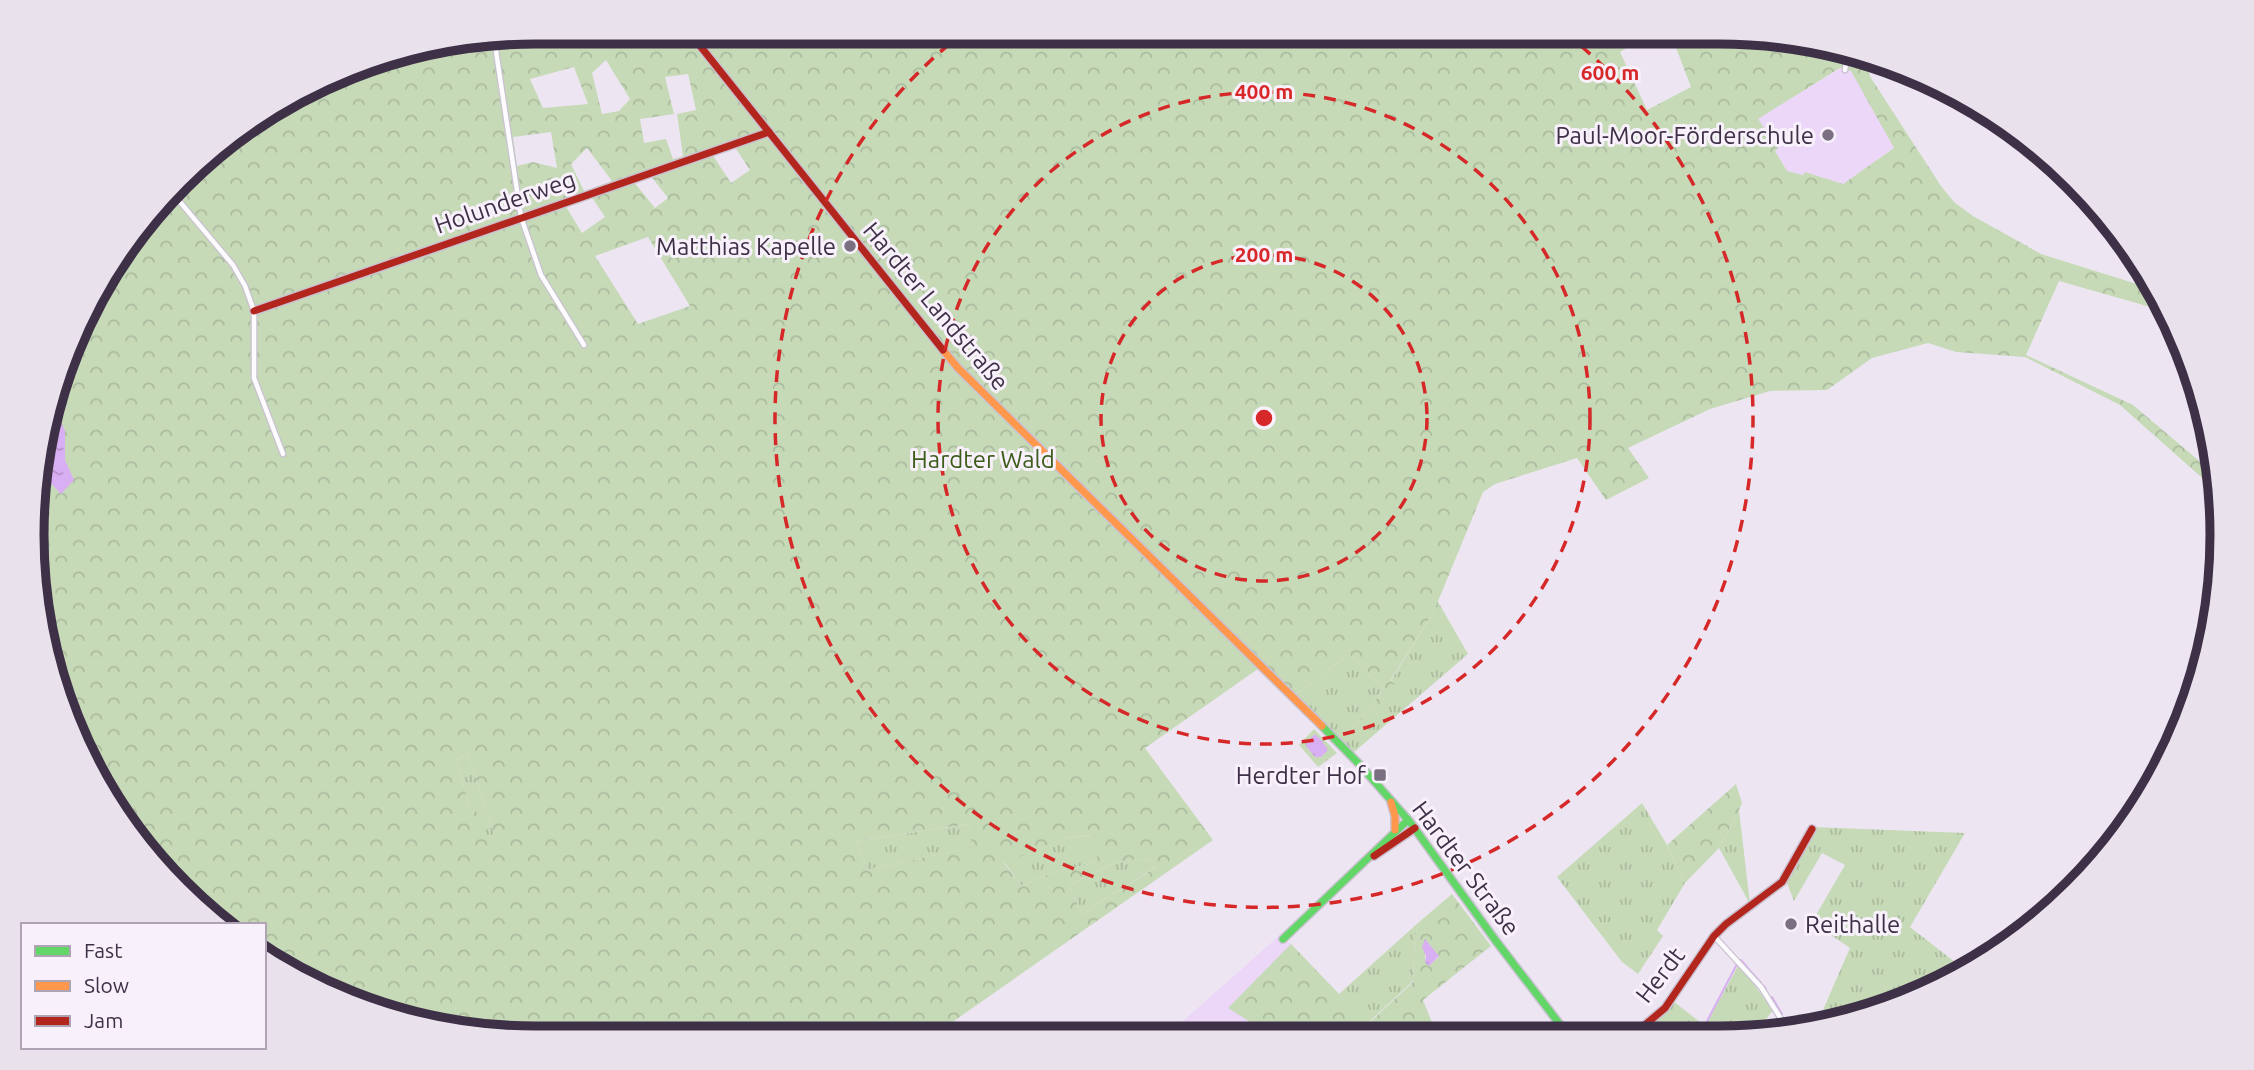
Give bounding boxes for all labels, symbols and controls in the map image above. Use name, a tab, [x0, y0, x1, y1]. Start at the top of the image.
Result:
text: 600 m	[1581, 60, 1639, 84]
text: 400 m	[1235, 79, 1293, 103]
place label: Paul-Moor-Förderschule	[1555, 122, 1814, 149]
marker: Paul-Moor-Förderschule	[1820, 127, 1836, 143]
street label: Holunderweg	[431, 165, 579, 239]
street label: Hardter Landstraße	[858, 217, 1014, 395]
place label: Matthias Kapelle	[656, 233, 836, 260]
marker: Matthias Kapelle	[842, 238, 858, 254]
text: 200 m	[1235, 242, 1293, 266]
centre of rings	[1252, 406, 1276, 430]
park label: Hardter Wald	[911, 446, 1055, 473]
place label: Herdter Hof	[1236, 762, 1367, 789]
marker: Herdter Hof	[1372, 767, 1388, 783]
street label: Hardter Straße	[1407, 796, 1525, 940]
place label: Reithalle	[1805, 911, 1900, 938]
marker: Reithalle	[1783, 916, 1799, 932]
legend	[21, 923, 266, 1049]
text: Fast	[84, 938, 122, 962]
street label: Herdt	[1630, 942, 1690, 1008]
text: Slow	[84, 973, 129, 997]
text: Jam	[84, 1008, 123, 1032]

